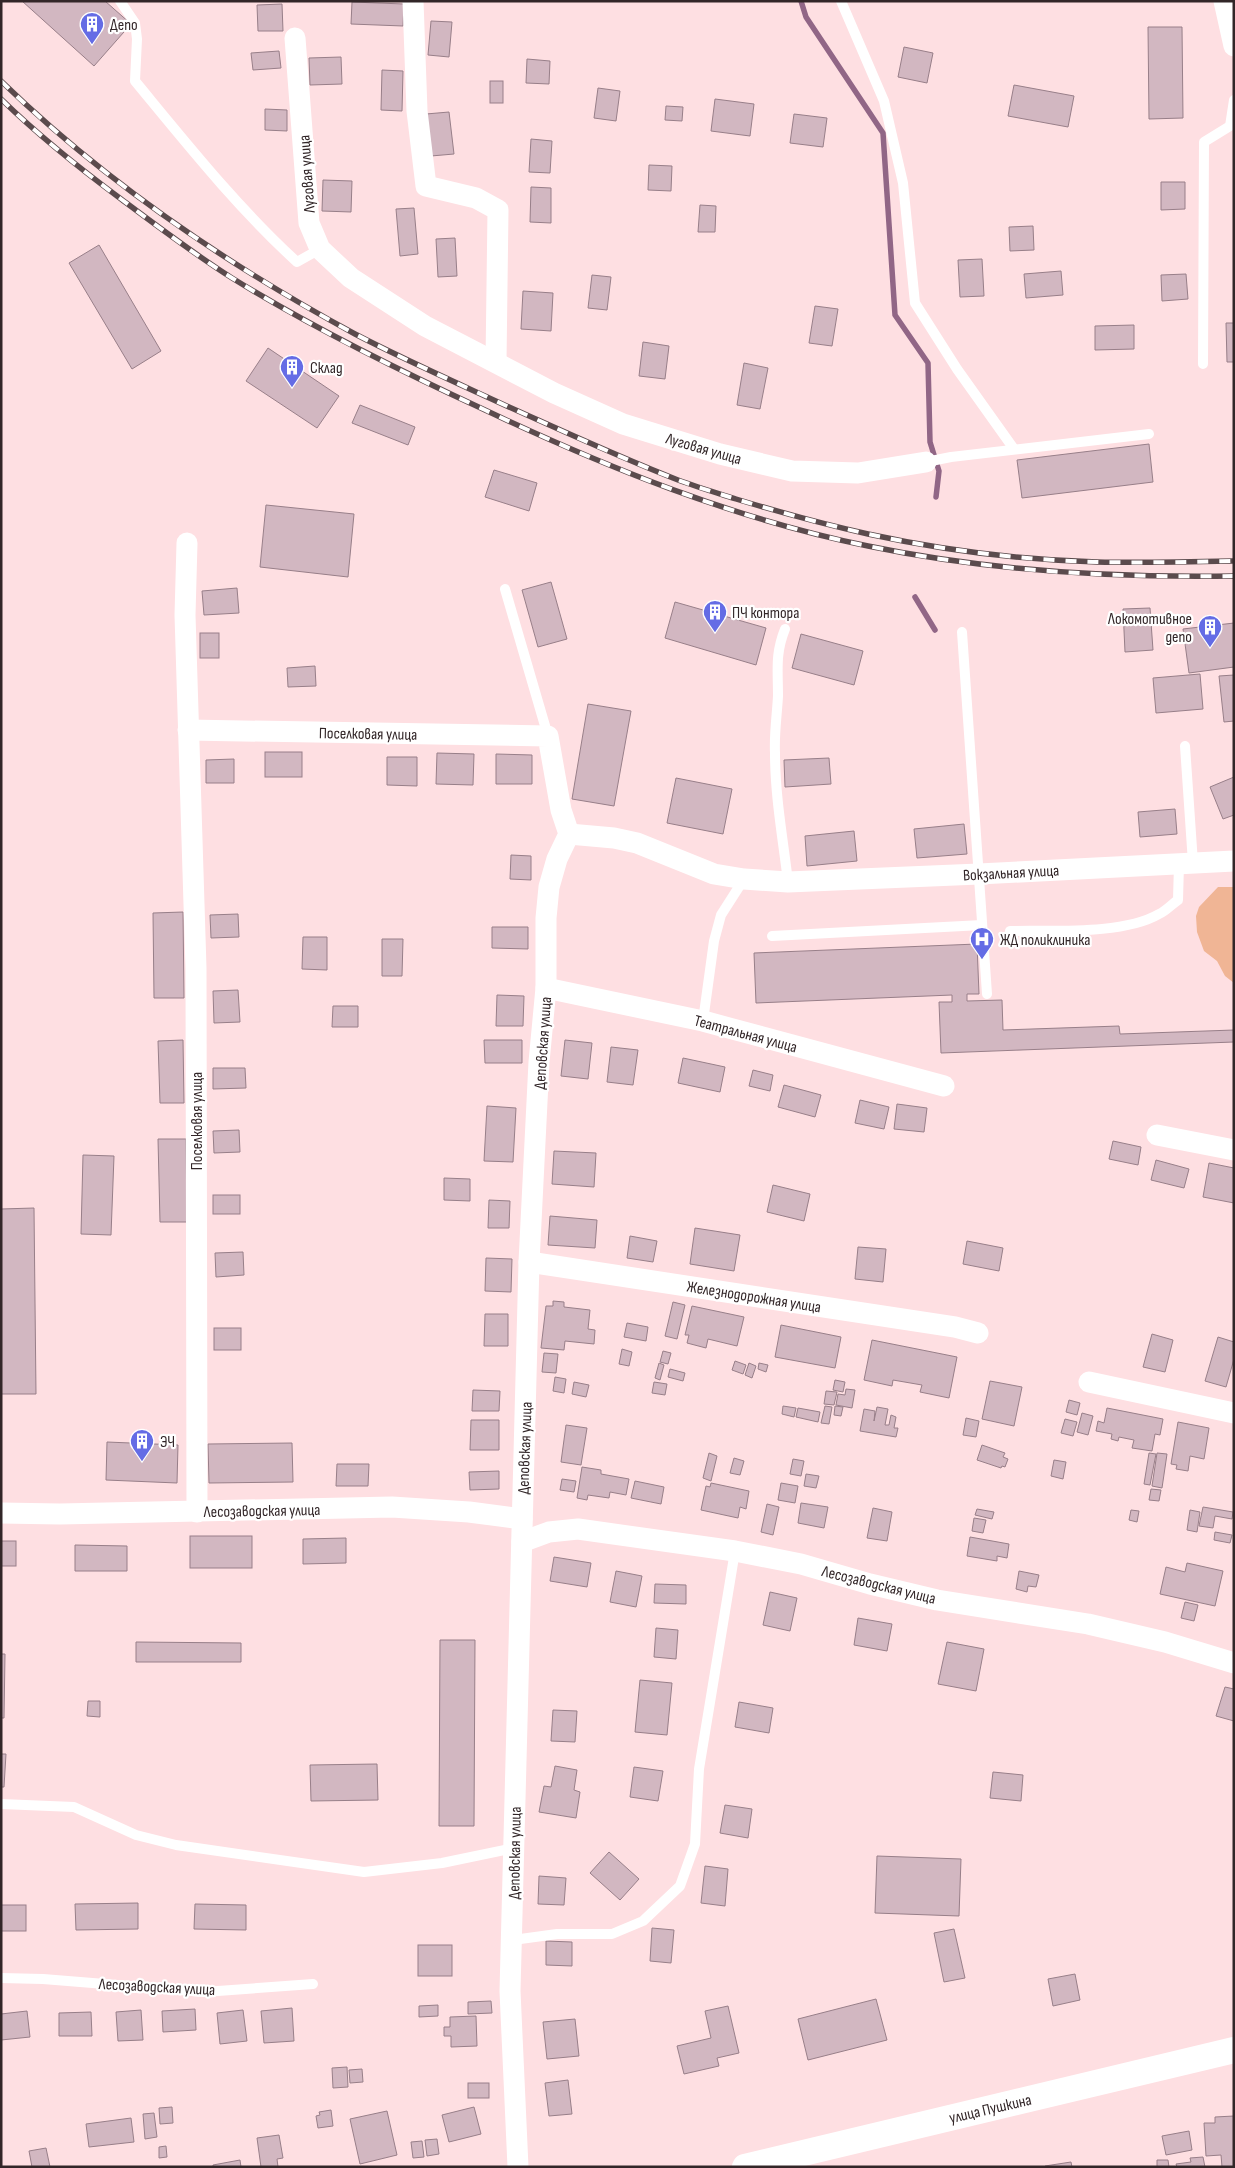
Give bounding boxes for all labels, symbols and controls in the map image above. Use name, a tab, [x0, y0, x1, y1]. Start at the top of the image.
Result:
building icon: Депо	[79, 11, 105, 45]
place label: Депо	[110, 16, 138, 35]
street label: Луговая улица	[295, 134, 320, 214]
building icon: Склад	[279, 354, 305, 388]
place label: Склад	[310, 359, 343, 378]
street label: Луговая улица	[663, 429, 744, 469]
building icon: ПЧ контора	[702, 599, 728, 633]
place label: ПЧ контора	[732, 604, 799, 623]
place label: Локомотивное депо	[1107, 610, 1192, 647]
building icon: Локомотивное депо	[1197, 614, 1223, 648]
street label: Поселковая улица	[319, 724, 417, 745]
street label: Вокзальная улица	[962, 861, 1060, 886]
hospital icon: ЖД поликлиника	[969, 926, 995, 960]
place label: ЖД поликлиника	[1000, 931, 1090, 950]
street label: Деповская улица	[531, 996, 556, 1090]
street label: Театральная улица	[692, 1012, 799, 1057]
street label: Поселковая улица	[188, 1072, 207, 1170]
street label: Железнодорожная улица	[685, 1277, 822, 1317]
street label: Деповская улица	[514, 1401, 537, 1495]
building icon: ЭЧ	[129, 1428, 155, 1462]
place label: ЭЧ	[160, 1433, 175, 1452]
street label: Лесозаводская улица	[203, 1501, 321, 1522]
street label: Лесозаводская улица	[819, 1562, 938, 1609]
street label: Деповская улица	[505, 1806, 526, 1900]
street label: Лесозаводская улица	[97, 1975, 216, 2000]
street label: улица Пушкина	[947, 2091, 1033, 2128]

